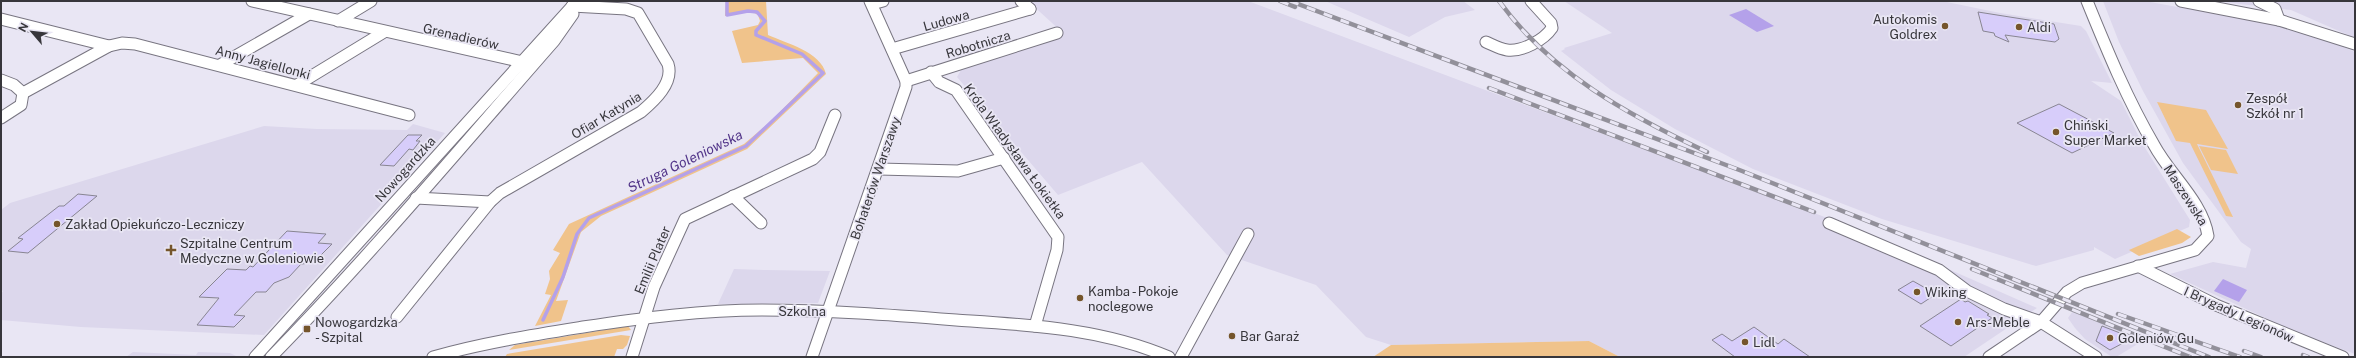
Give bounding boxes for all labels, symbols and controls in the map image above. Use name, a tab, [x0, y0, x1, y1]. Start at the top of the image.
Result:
street label: Ludowa	[921, 7, 971, 34]
north arrow	[12, 12, 52, 52]
place label: Autokomis Goldrex	[1873, 12, 1937, 42]
street label: Grenadierów	[422, 20, 500, 52]
place label: Aldi	[2027, 20, 2051, 35]
text: N	[16, 21, 30, 34]
marker: Autokomis Goldrex	[1940, 21, 1950, 31]
marker: Aldi	[2014, 22, 2024, 32]
street label: Robotnicza	[944, 28, 1012, 61]
street label: Anny Jagiellonki	[214, 43, 312, 82]
street label: Króla Władysława Łokietka	[960, 81, 1069, 222]
street label: Ofiar Katynia	[569, 89, 644, 142]
place label: Zespół Szkół nr 1	[2246, 91, 2304, 121]
marker: Zespół Szkół nr 1	[2233, 100, 2243, 110]
street label: Bohaterów Warszawy	[847, 115, 904, 242]
place label: Chiński Super Market	[2064, 118, 2147, 148]
water label: Struga Goleniowska	[625, 126, 745, 196]
marker: Chiński Super Market	[2051, 127, 2061, 137]
street label: Nowogardzka	[372, 134, 439, 205]
street label: Maszewska	[2160, 162, 2211, 229]
place label: Zakład Opiekuńczo-Leczniczy	[65, 217, 244, 232]
marker: Zakład Opiekuńczo-Leczniczy	[52, 219, 62, 229]
street label: Emilii Plater	[631, 224, 674, 296]
place label: Szpitalne Centrum Medyczne w Goleniowie	[180, 236, 324, 266]
marker: Szpitalne Centrum Medyczne w Goleniowie	[165, 244, 177, 256]
street label: I Brygady Legionów	[2182, 283, 2296, 345]
place label: Kamba - Pokoje noclegowe	[1088, 284, 1178, 314]
place label: Wiking	[1925, 285, 1967, 300]
marker: Wiking	[1912, 287, 1922, 297]
marker: Kamba - Pokoje noclegowe	[1075, 293, 1085, 303]
street label: Szkolna	[778, 304, 826, 319]
place label: Nowogardzka - Szpital	[315, 315, 398, 345]
place label: Ars-Meble	[1966, 315, 2030, 330]
marker: Ars-Meble	[1953, 317, 1963, 327]
marker: Nowogardzka - Szpital	[302, 324, 312, 334]
place label: Bar Garaż	[1240, 329, 1299, 344]
marker: Bar Garaż	[1227, 331, 1237, 341]
place label: Goleniów Gu	[2118, 331, 2194, 346]
marker: Goleniów Gu	[2105, 333, 2115, 343]
place label: Lidl	[1753, 335, 1776, 350]
marker: Lidl	[1740, 337, 1750, 347]

